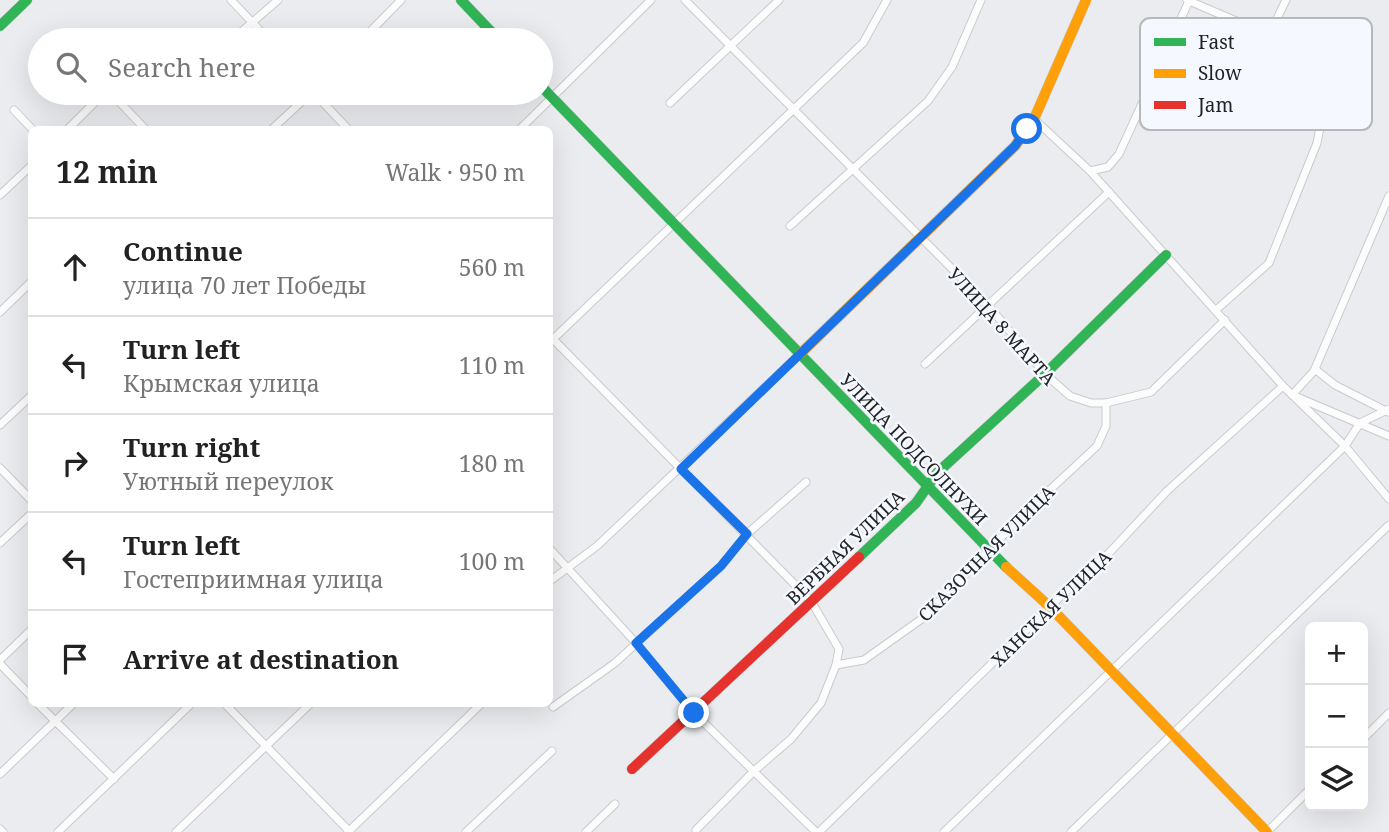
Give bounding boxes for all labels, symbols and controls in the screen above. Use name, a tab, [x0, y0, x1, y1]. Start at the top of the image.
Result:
legend	[1140, 18, 1372, 130]
search box	[28, 28, 553, 105]
text: Fast	[1198, 29, 1235, 55]
icon: search	[52, 48, 90, 86]
text: Search here	[108, 49, 256, 85]
text: Slow	[1198, 60, 1242, 86]
text: Jam	[1197, 92, 1233, 118]
route start	[1011, 113, 1042, 144]
text: 12 min	[56, 151, 158, 192]
text: Walk · 950 m	[385, 156, 525, 188]
text: Continue	[123, 233, 243, 269]
icon: ahead	[56, 248, 94, 286]
text: 560 m	[459, 251, 525, 283]
street label: УЛИЦА 8 МАРТА	[943, 262, 1061, 390]
text: улица 70 лет Победы	[123, 269, 366, 301]
text: Turn left	[123, 331, 240, 367]
icon: left	[56, 346, 94, 384]
text: 110 m	[459, 349, 525, 381]
text: Крымская улица	[123, 367, 320, 399]
street label: УЛИЦА ПОДСОЛНУХИ	[835, 368, 993, 530]
text: Turn right	[123, 429, 260, 465]
icon: right	[56, 444, 94, 482]
text: 180 m	[459, 447, 525, 479]
text: Уютный переулок	[123, 465, 333, 497]
street label: СКАЗОЧНАЯ УЛИЦА	[913, 479, 1060, 626]
street label: ВЕРБНАЯ УЛИЦА	[781, 484, 909, 610]
text: Turn left	[123, 527, 240, 563]
icon: left	[56, 542, 94, 580]
street label: ХАНСКАЯ УЛИЦА	[986, 544, 1116, 672]
text: 100 m	[459, 545, 525, 577]
text: Гостеприимная улица	[123, 563, 384, 595]
map controls	[1305, 622, 1368, 811]
button: +	[1305, 622, 1368, 685]
icon: arrive	[56, 640, 94, 678]
text: Arrive at destination	[123, 641, 399, 677]
button: −	[1305, 685, 1368, 748]
route end	[678, 697, 709, 728]
button: layers	[1305, 748, 1368, 811]

